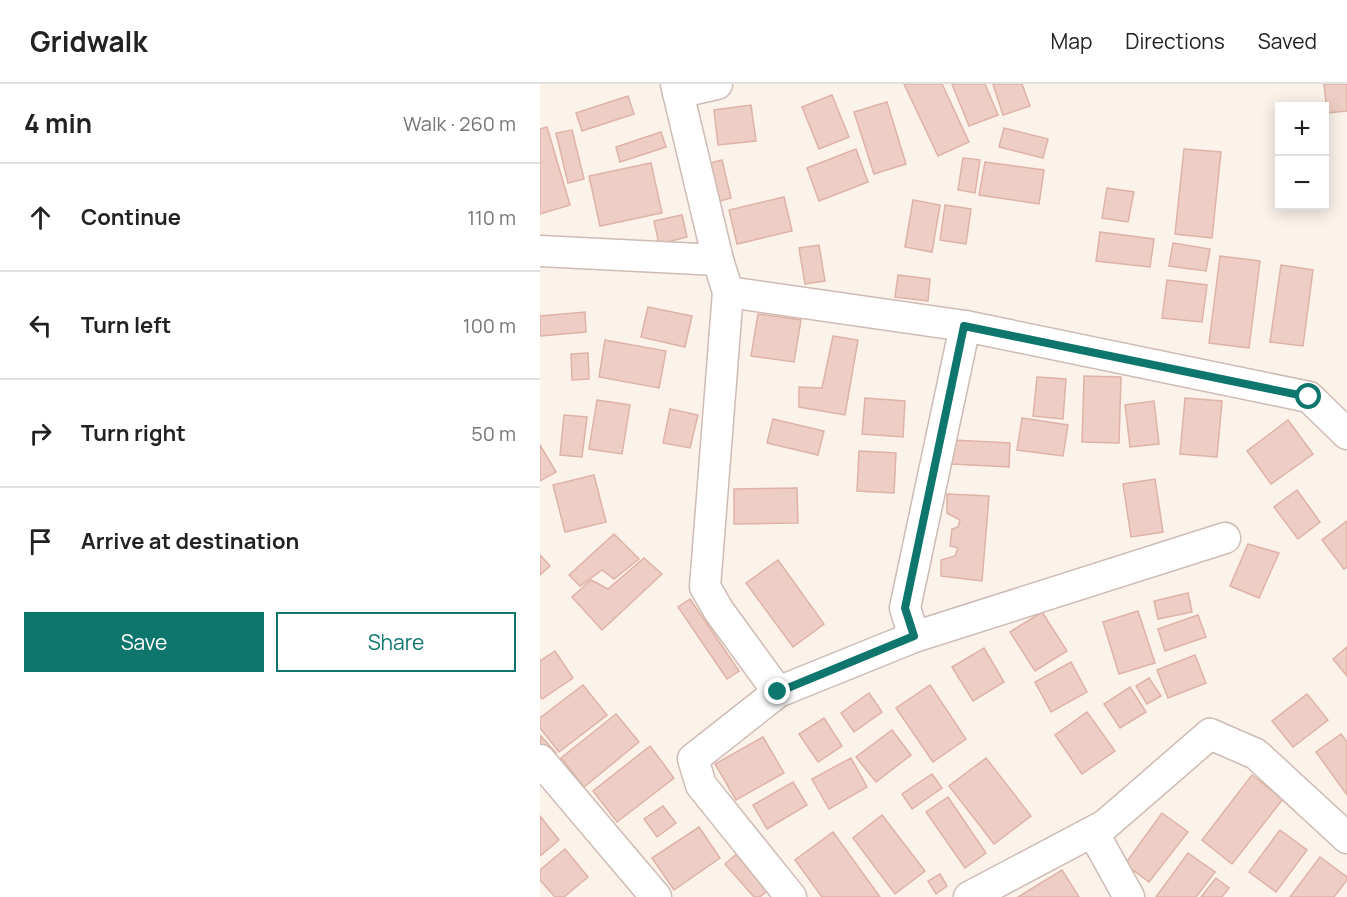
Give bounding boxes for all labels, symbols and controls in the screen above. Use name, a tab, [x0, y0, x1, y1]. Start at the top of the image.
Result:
text: Gridwalk	[30, 22, 147, 60]
text: Map	[1051, 27, 1092, 55]
text: Directions	[1125, 27, 1225, 55]
text: Saved	[1258, 27, 1317, 55]
map controls	[1275, 102, 1329, 210]
button: +	[1275, 102, 1329, 156]
text: 4 min	[24, 105, 92, 141]
text: Walk · 260 m	[403, 110, 516, 137]
button: −	[1275, 156, 1329, 210]
icon: ahead	[24, 201, 57, 234]
text: Continue	[81, 202, 181, 232]
text: 110 m	[467, 204, 516, 231]
icon: left	[24, 309, 57, 342]
text: Turn left	[81, 310, 171, 340]
text: 100 m	[463, 312, 516, 339]
route start	[1295, 383, 1321, 409]
icon: right	[24, 417, 57, 450]
text: Turn right	[81, 418, 186, 448]
text: 50 m	[471, 420, 516, 447]
icon: arrive	[24, 525, 57, 558]
text: Arrive at destination	[81, 526, 299, 556]
button: Save	[24, 612, 264, 672]
button: Share	[276, 612, 516, 672]
route end	[764, 678, 790, 704]

